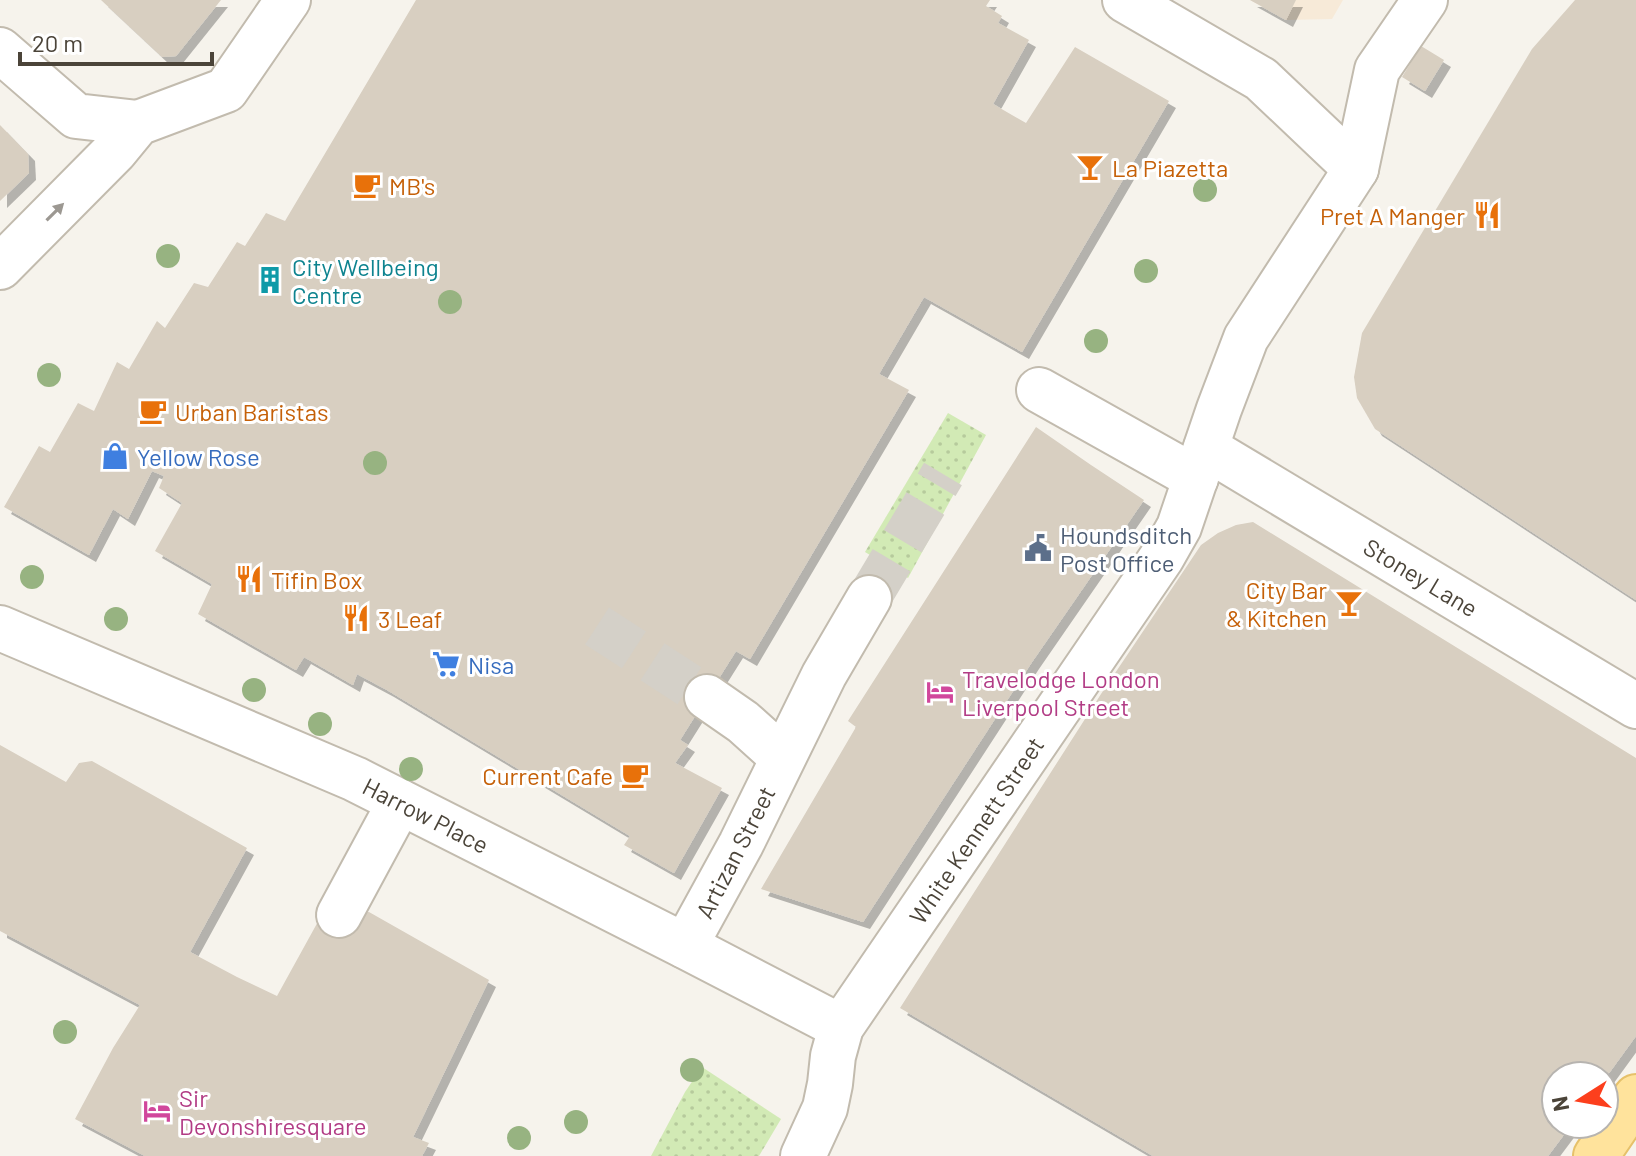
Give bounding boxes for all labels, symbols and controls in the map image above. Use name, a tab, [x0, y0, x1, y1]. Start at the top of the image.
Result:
scale bar	[20, 16, 212, 66]
text: 20 m	[32, 28, 83, 57]
bar icon: La Piazetta	[1075, 152, 1105, 182]
place label: La Piazetta	[1112, 153, 1228, 182]
cafe icon: MB's	[352, 170, 382, 200]
place label: MB's	[389, 171, 435, 200]
restaurant icon: Pret A Manger	[1472, 200, 1502, 230]
place label: Pret A Manger	[1320, 201, 1465, 230]
one-way arrow	[45, 203, 64, 222]
place label: City Wellbeing Centre	[292, 252, 439, 309]
building icon: City Wellbeing Centre	[255, 265, 285, 295]
cafe icon: Urban Baristas	[138, 396, 168, 426]
place label: Urban Baristas	[175, 397, 328, 426]
shop icon: Yellow Rose	[100, 441, 130, 471]
place label: Yellow Rose	[137, 442, 260, 471]
place label: Houndsditch Post Office	[1060, 520, 1192, 577]
street label: Stoney Lane	[1359, 532, 1483, 622]
public building icon: Houndsditch Post Office	[1023, 533, 1053, 563]
restaurant icon: Tifin Box	[234, 564, 264, 594]
place label: Tifin Box	[271, 565, 362, 594]
place label: City Bar & Kitchen	[1226, 575, 1327, 632]
bar icon: City Bar & Kitchen	[1334, 588, 1364, 618]
restaurant icon: 3 Leaf	[341, 603, 371, 633]
place label: 3 Leaf	[378, 604, 442, 633]
supermarket icon: Nisa	[431, 649, 461, 679]
place label: Nisa	[468, 650, 514, 679]
place label: Travelodge London Liverpool Street	[962, 664, 1160, 721]
hotel icon: Travelodge London Liverpool Street	[925, 677, 955, 707]
street label: White Kennett Street	[903, 731, 1049, 929]
cafe icon: Current Cafe	[620, 760, 650, 790]
place label: Current Cafe	[482, 761, 613, 790]
street label: Harrow Place	[358, 771, 494, 859]
street label: Artizan Street	[689, 781, 781, 923]
north arrow	[1540, 1060, 1620, 1140]
place label: Sir Devonshiresquare	[179, 1083, 366, 1140]
text: N	[1545, 1094, 1574, 1114]
hotel icon: Sir Devonshiresquare	[142, 1096, 172, 1126]

